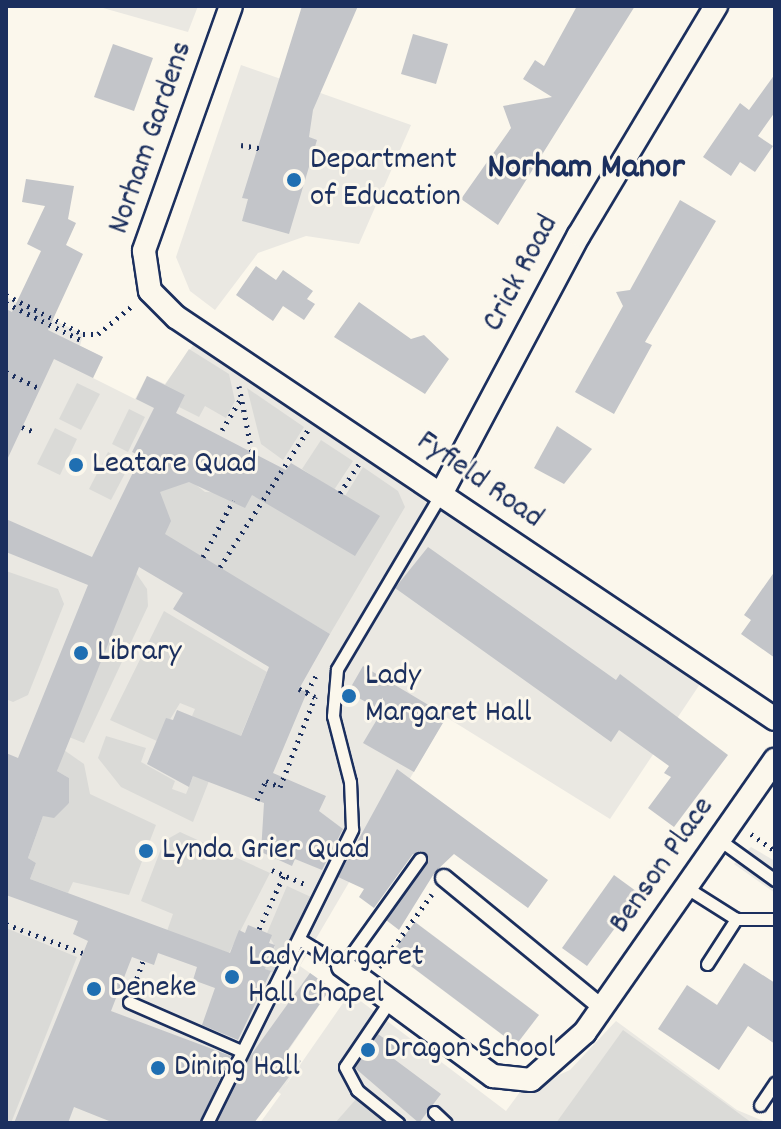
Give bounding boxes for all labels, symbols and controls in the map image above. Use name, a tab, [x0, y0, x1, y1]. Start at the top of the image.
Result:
street label: Norham Gardens	[101, 37, 203, 239]
place label: Department of Education	[310, 143, 461, 218]
district label: Norham Manor	[487, 148, 685, 192]
marker: Department of Education	[285, 171, 303, 189]
street label: Crick Road	[475, 209, 569, 339]
street label: Fyfield Road	[408, 423, 550, 539]
place label: Leatare Quad	[92, 446, 257, 484]
marker: Leatare Quad	[67, 456, 85, 474]
place label: Library	[97, 634, 182, 672]
marker: Library	[72, 644, 90, 662]
place label: Lady Margaret Hall	[365, 659, 531, 734]
marker: Lady Margaret Hall	[340, 687, 358, 705]
street label: Benson Place	[602, 790, 724, 942]
place label: Lynda Grier Quad	[162, 832, 370, 870]
marker: Lynda Grier Quad	[137, 842, 155, 860]
place label: Lady Margaret Hall Chapel	[248, 940, 424, 1015]
marker: Lady Margaret Hall Chapel	[223, 968, 241, 986]
place label: Deneke	[110, 970, 197, 1008]
marker: Deneke	[85, 980, 103, 998]
place label: Dragon School	[384, 1031, 555, 1069]
marker: Dragon School	[359, 1041, 377, 1059]
place label: Dining Hall	[174, 1049, 300, 1087]
marker: Dining Hall	[149, 1059, 167, 1077]

